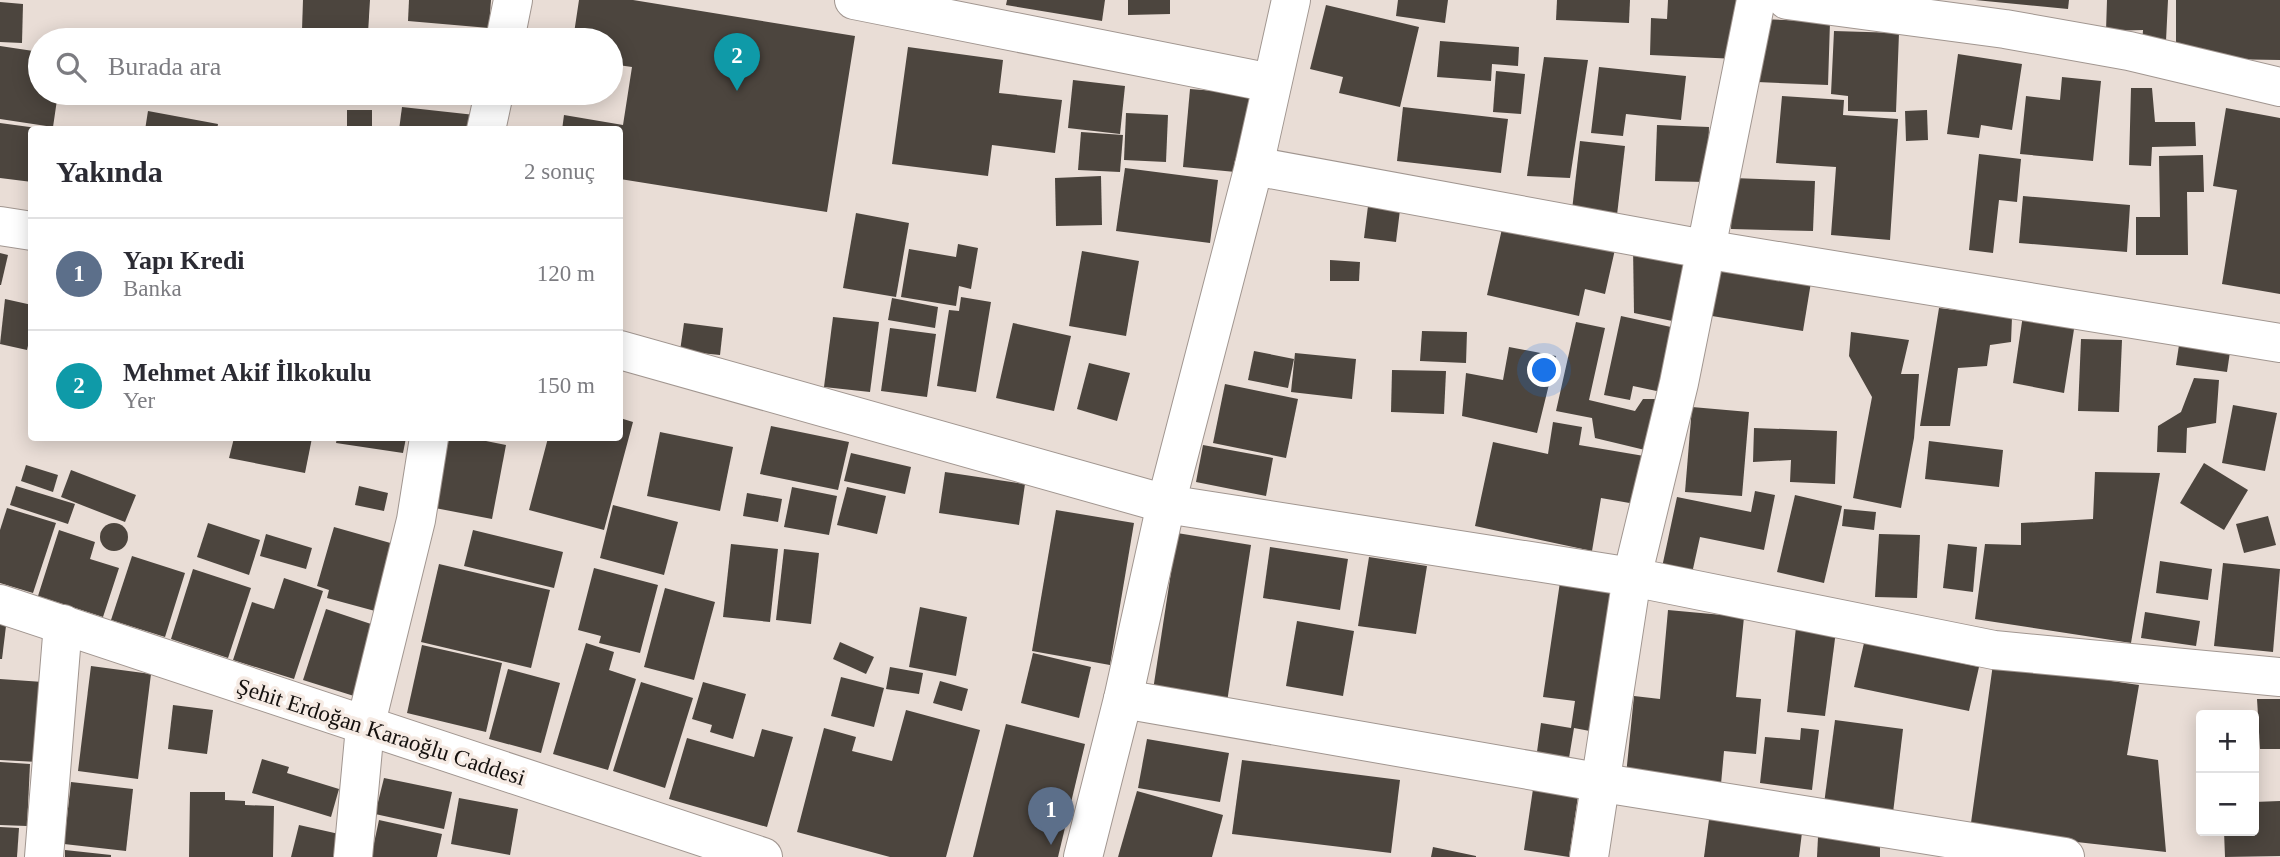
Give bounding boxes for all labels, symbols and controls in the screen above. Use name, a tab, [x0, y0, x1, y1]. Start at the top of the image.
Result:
search box	[28, 28, 623, 105]
pin: 2	[714, 33, 760, 91]
icon: search	[52, 48, 90, 86]
text: Burada ara	[108, 52, 221, 81]
text: Yakında	[56, 155, 163, 188]
text: 2 sonuç	[524, 159, 595, 184]
text: Yapı Kredi	[123, 246, 245, 275]
text: 1	[73, 261, 85, 286]
text: 120 m	[537, 261, 595, 286]
text: Banka	[123, 276, 182, 301]
your location	[1527, 353, 1561, 387]
text: Mehmet Akif İlkokulu	[123, 358, 372, 387]
text: 2	[73, 373, 85, 398]
text: 150 m	[537, 373, 595, 398]
text: Yer	[123, 388, 155, 413]
street label: Şehit Erdoğan Karaoğlu Caddesi	[233, 673, 529, 791]
map controls	[2196, 710, 2259, 836]
button: +	[2196, 710, 2259, 773]
button: −	[2196, 773, 2259, 836]
pin: 1	[1028, 787, 1074, 845]

